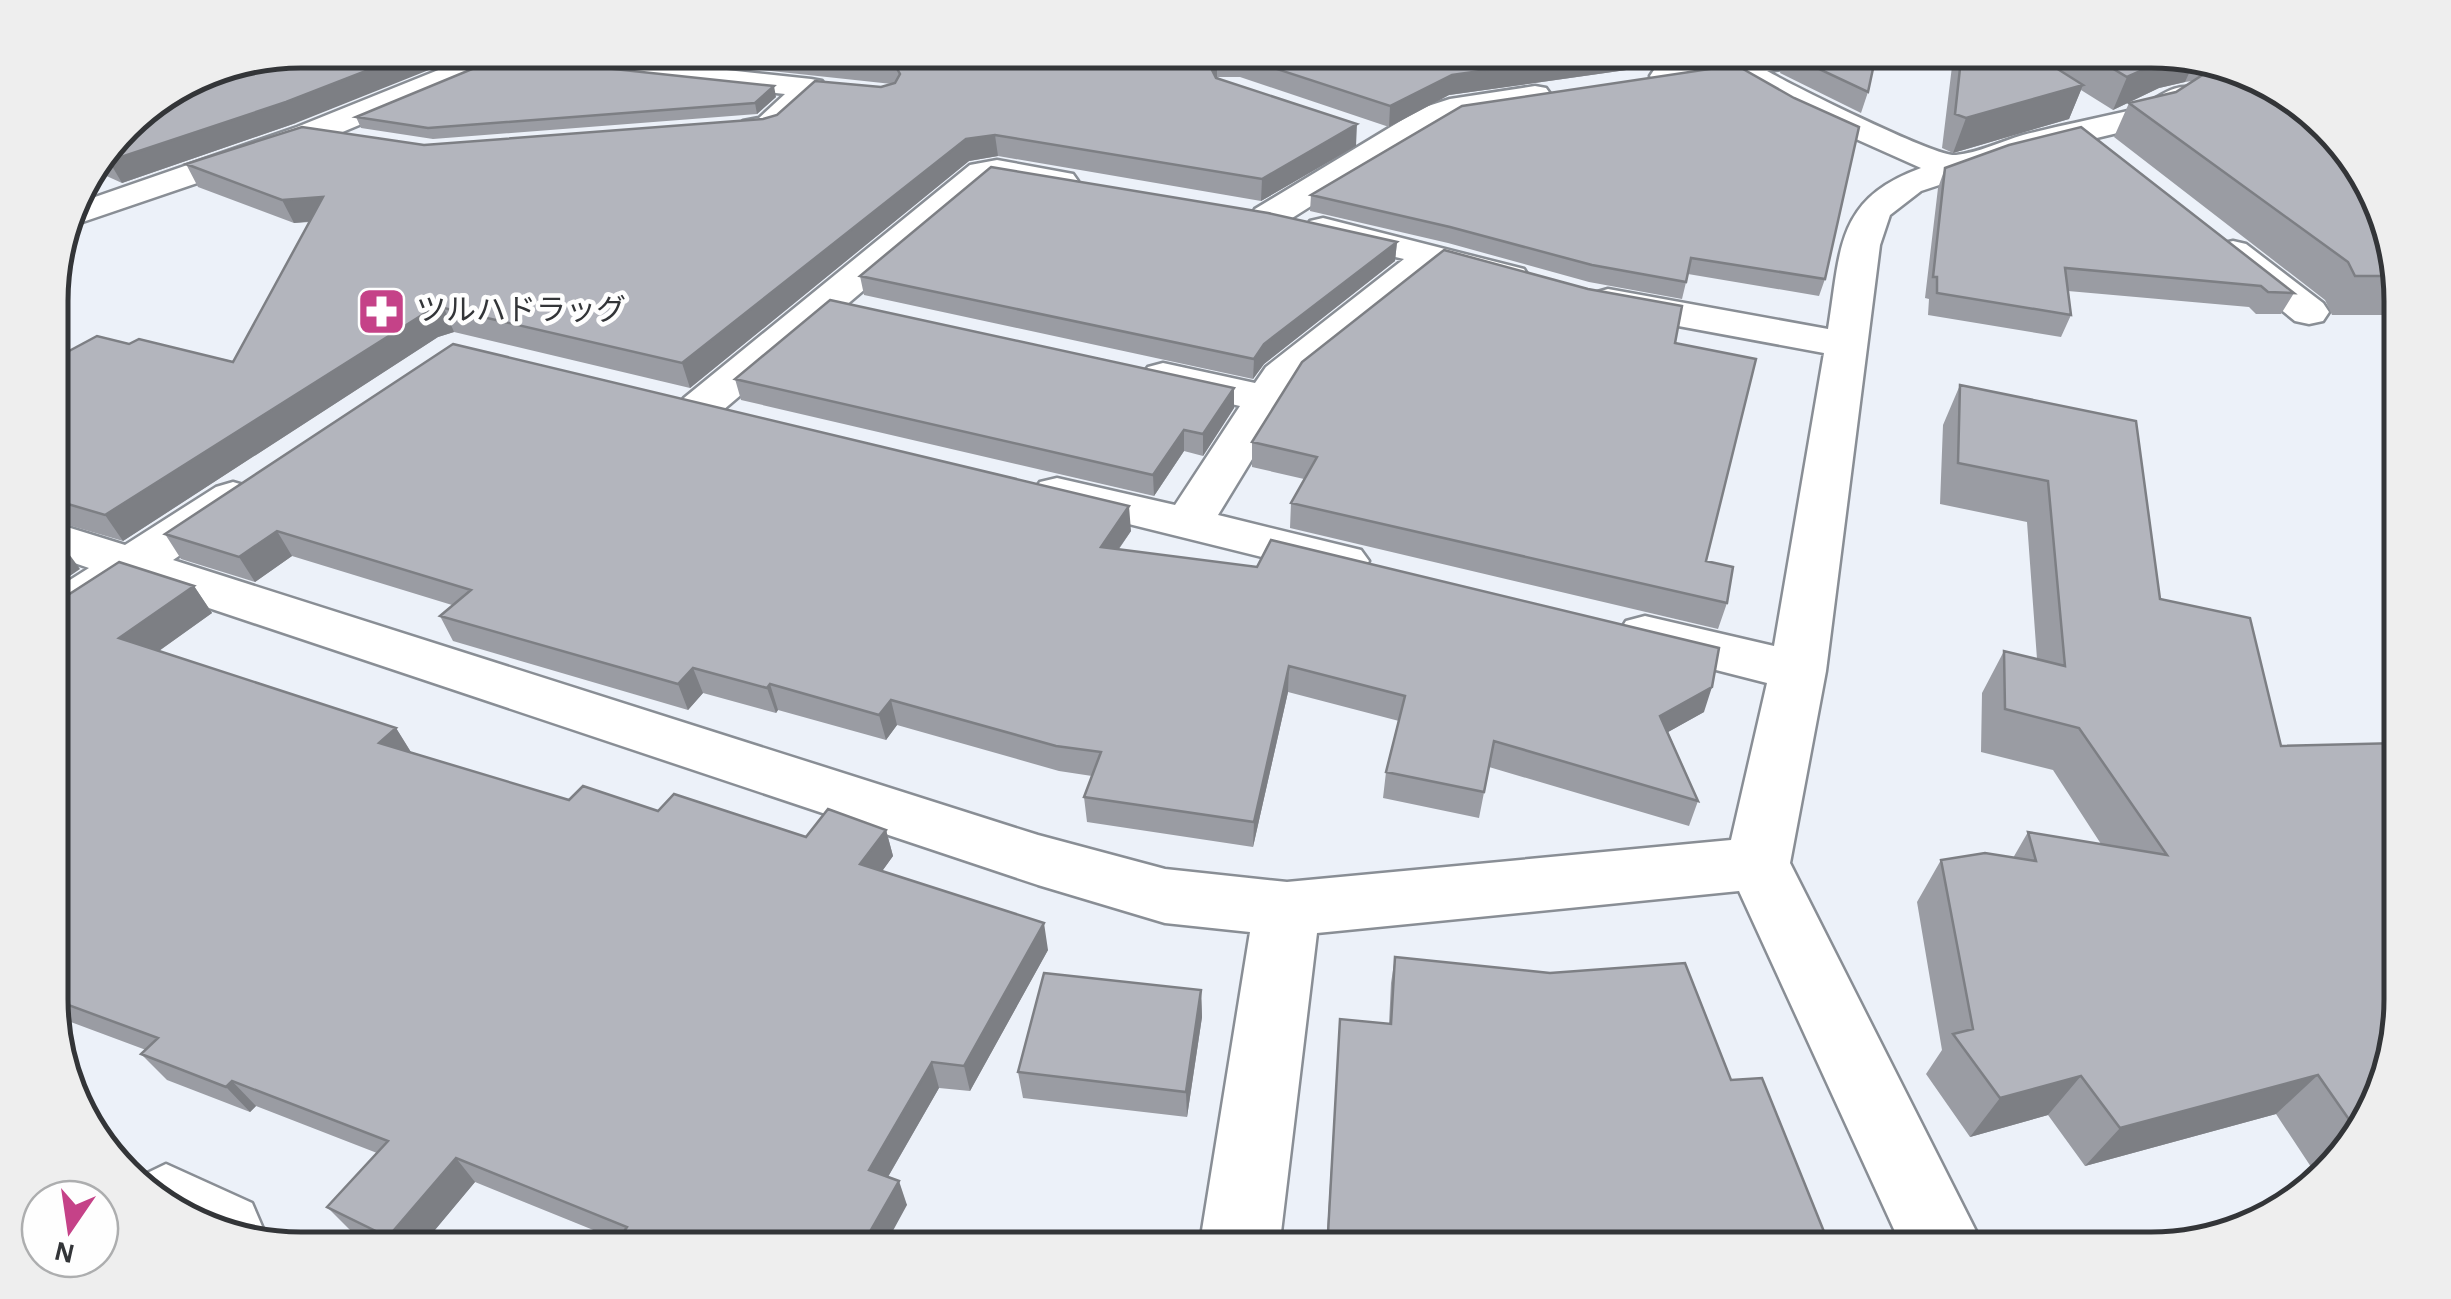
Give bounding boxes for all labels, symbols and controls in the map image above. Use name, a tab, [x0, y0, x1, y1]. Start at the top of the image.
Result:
pharmacy icon: ツルハドラッグ	[355, 285, 407, 337]
place label: ツルハドラッグ	[416, 294, 626, 326]
north arrow	[20, 1179, 120, 1279]
text: N	[52, 1236, 77, 1267]

